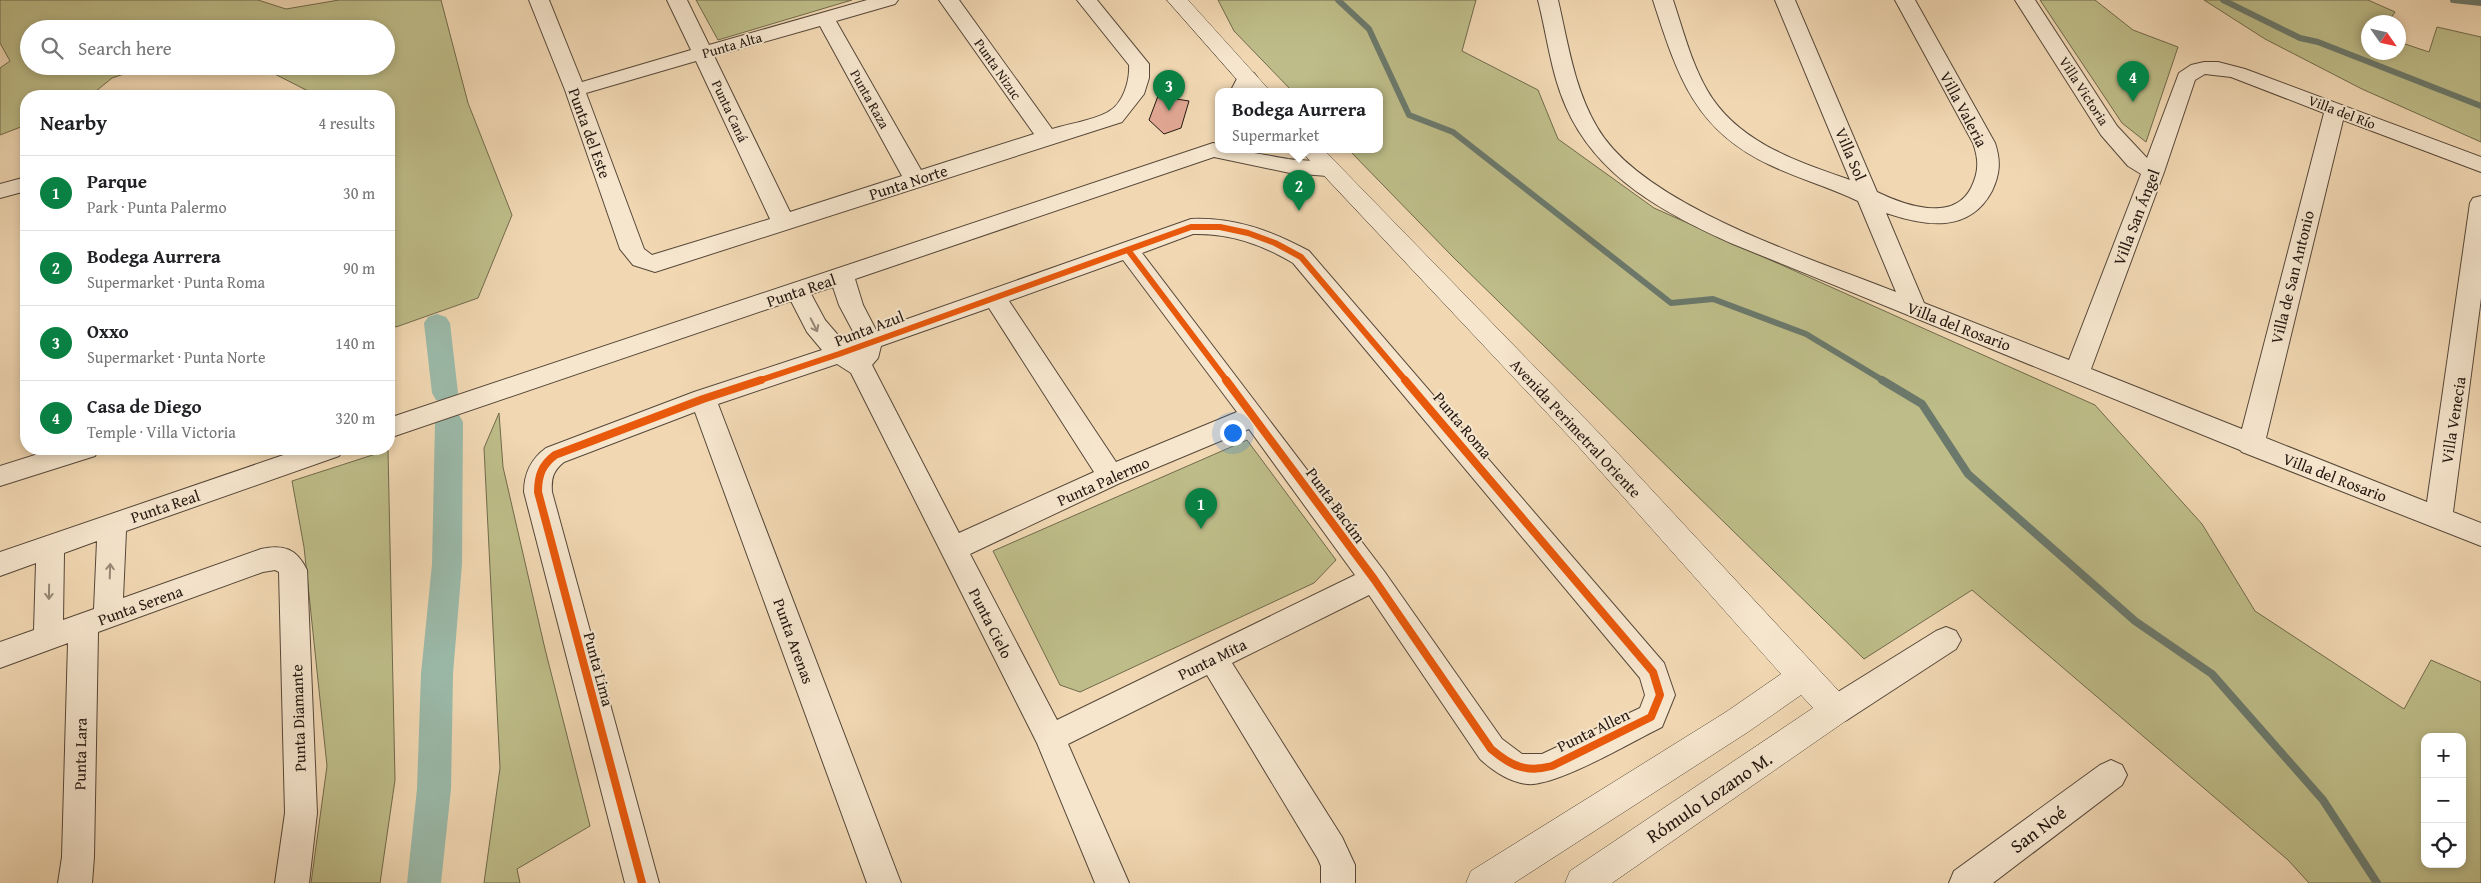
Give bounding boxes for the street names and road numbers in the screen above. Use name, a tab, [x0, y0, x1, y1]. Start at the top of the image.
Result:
street label: Punta Alta	[700, 27, 765, 63]
street label: Punta Nizuc	[970, 34, 1026, 104]
street label: Villa Victoria	[2054, 53, 2114, 130]
street label: Punta Raza	[845, 66, 895, 133]
street label: Villa Valeria	[1934, 67, 1994, 152]
street label: Punta Caná	[707, 77, 753, 146]
street label: Punta del Este	[563, 84, 617, 182]
street label: Villa del Río	[2305, 90, 2379, 134]
street label: Villa Sol	[1829, 124, 1873, 185]
street label: Punta Norte	[866, 158, 950, 206]
street label: Villa San Ángel	[2107, 165, 2166, 269]
street label: Villa de San Antonio	[2264, 208, 2320, 346]
street label: Punta Real	[763, 267, 839, 313]
street label: Villa del Rosario	[1904, 295, 2014, 357]
street label: Punta Azul	[831, 304, 908, 352]
street label: Avenida Perimetral Oriente	[1505, 353, 1647, 503]
street label: Villa Venecia	[2434, 374, 2472, 465]
street label: Punta Roma	[1428, 386, 1499, 464]
street label: Villa del Rosario	[2280, 446, 2390, 508]
street label: Punta Palermo	[1053, 450, 1153, 512]
street label: Punta Bacúm	[1300, 462, 1372, 548]
street label: Punta Real	[127, 483, 203, 529]
street label: Punta Serena	[94, 578, 186, 631]
street label: Punta Cielo	[963, 584, 1019, 662]
street label: Punta Arenas	[767, 595, 821, 687]
street label: Punta Lima	[578, 629, 621, 709]
street label: Punta Mita	[1174, 632, 1251, 686]
street label: Punta Diamante	[284, 664, 312, 772]
street label: Punta Allen	[1553, 702, 1633, 758]
street label: Punta Lara	[67, 717, 93, 790]
street label: Rómulo Lozano M.	[1640, 744, 1778, 850]
street label: San Noé	[2004, 798, 2072, 859]

